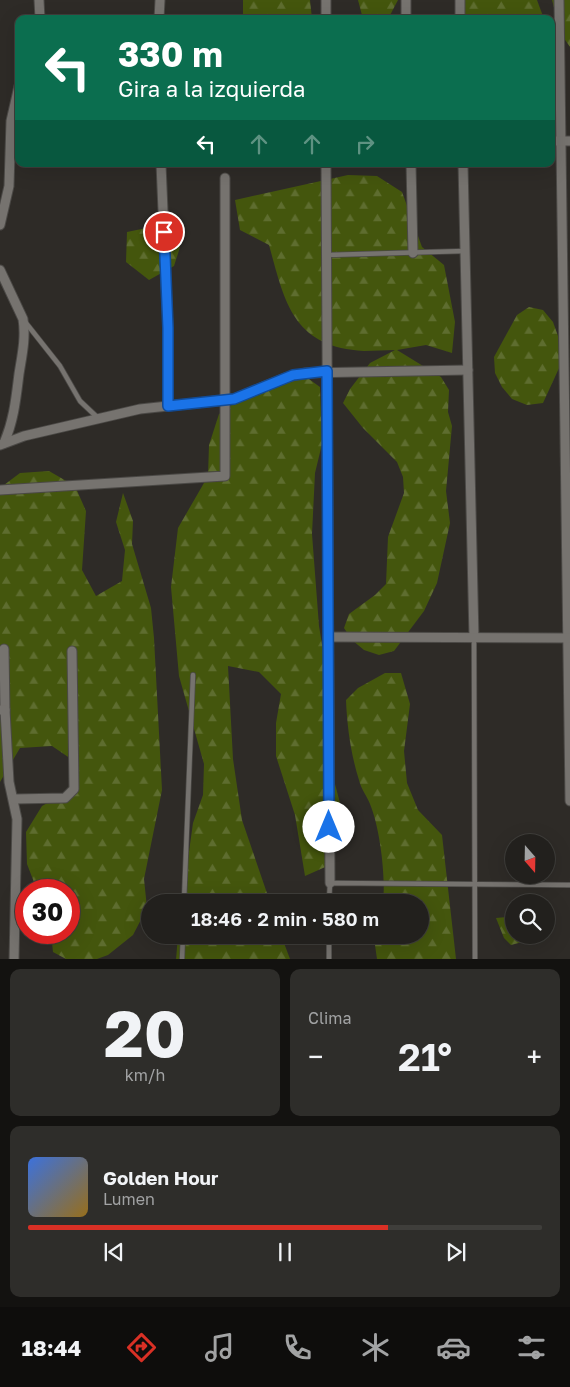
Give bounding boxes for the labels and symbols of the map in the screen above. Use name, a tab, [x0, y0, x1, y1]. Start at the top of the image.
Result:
pin	[143, 211, 185, 253]
position arrow	[302, 800, 354, 852]
north arrow	[505, 834, 555, 884]
speed limit sign: 30	[15, 879, 80, 944]

